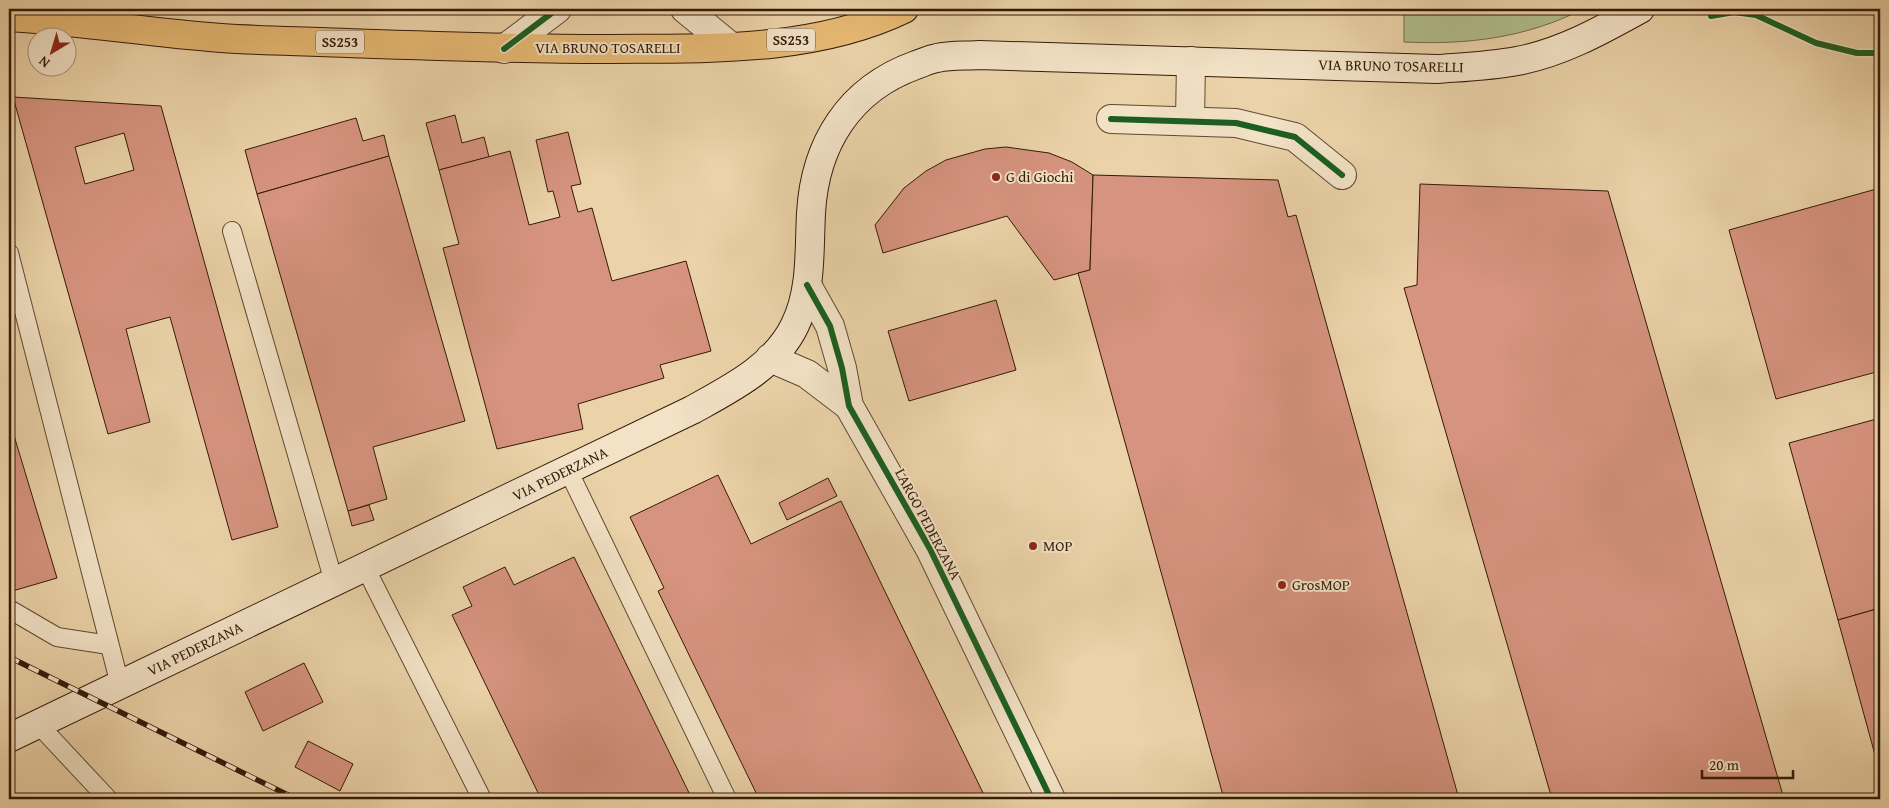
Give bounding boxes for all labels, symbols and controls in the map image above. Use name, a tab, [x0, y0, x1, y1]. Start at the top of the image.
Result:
north arrow	[28, 28, 78, 78]
road number: SS253	[767, 28, 815, 52]
road number: SS253	[316, 31, 364, 54]
street label: VIA BRUNO TOSARELLI	[535, 37, 681, 58]
text: N	[34, 51, 54, 73]
street label: VIA BRUNO TOSARELLI	[1318, 54, 1464, 77]
place label: G di Giochi	[1006, 166, 1073, 187]
marker: G di Giochi	[990, 171, 1002, 183]
street label: VIA PEDERZANA	[509, 441, 611, 506]
street label: LARGO PEDERZANA	[890, 464, 967, 583]
place label: MOP	[1043, 535, 1072, 556]
marker: MOP	[1027, 540, 1039, 552]
place label: GrosMOP	[1292, 574, 1350, 595]
marker: GrosMOP	[1276, 579, 1288, 591]
street label: VIA PEDERZANA	[144, 616, 246, 681]
scale bar	[1702, 748, 1793, 780]
text: 20 m	[1709, 754, 1740, 775]

